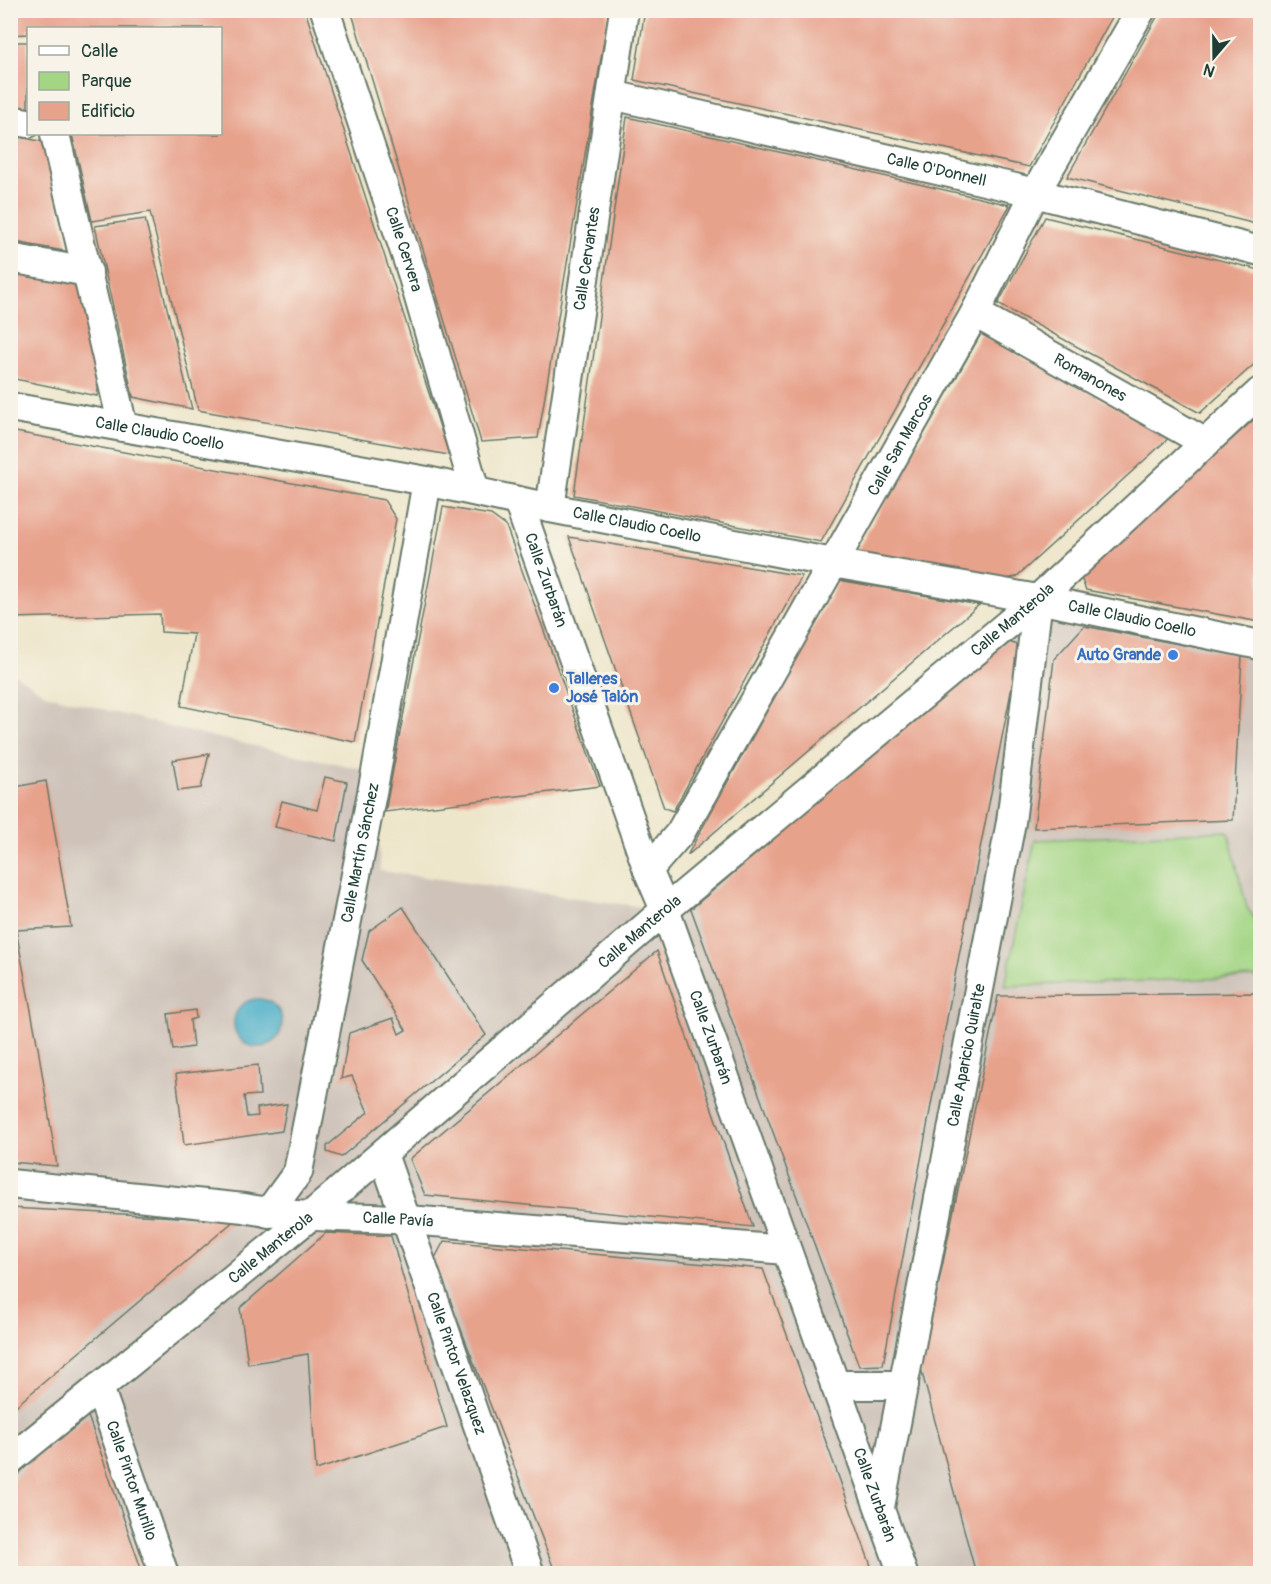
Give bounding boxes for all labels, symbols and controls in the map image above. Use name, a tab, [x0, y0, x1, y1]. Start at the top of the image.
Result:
legend	[27, 27, 222, 135]
north arrow	[1184, 27, 1244, 87]
text: Calle	[81, 40, 118, 63]
text: N	[1201, 59, 1218, 81]
text: Parque	[81, 70, 131, 93]
text: Edificio	[81, 100, 135, 123]
street label: Calle O'Donnell	[885, 149, 988, 191]
street label: Calle Cervera	[381, 204, 427, 294]
street label: Calle Cervantes	[569, 206, 605, 312]
street label: Romanones	[1050, 349, 1130, 406]
street label: Calle San Marcos	[863, 391, 937, 499]
street label: Calle Claudio Coello	[94, 412, 226, 455]
street label: Calle Claudio Coello	[571, 503, 703, 547]
street label: Calle Zurbarán	[520, 530, 572, 630]
street label: Calle Manterola	[967, 579, 1058, 661]
street label: Calle Claudio Coello	[1066, 595, 1198, 642]
place label: Auto Grande	[1076, 645, 1162, 665]
marker: Auto Grande	[1166, 648, 1180, 662]
place label: Talleres José Talón	[565, 669, 638, 707]
marker: Talleres José Talón	[547, 681, 561, 695]
street label: Calle Martín Sánchez	[337, 781, 384, 925]
street label: Calle Manterola	[594, 891, 685, 973]
street label: Calle Aparicio Quiralte	[943, 982, 990, 1128]
street label: Calle Zurbarán	[685, 988, 737, 1087]
street label: Calle Manterola	[224, 1208, 317, 1288]
street label: Calle Pavía	[362, 1208, 434, 1232]
street label: Calle Pintor Velazquez	[422, 1289, 491, 1438]
street label: Calle Pintor Murillo	[101, 1418, 162, 1543]
street label: Calle Zurbarán	[849, 1445, 901, 1545]

